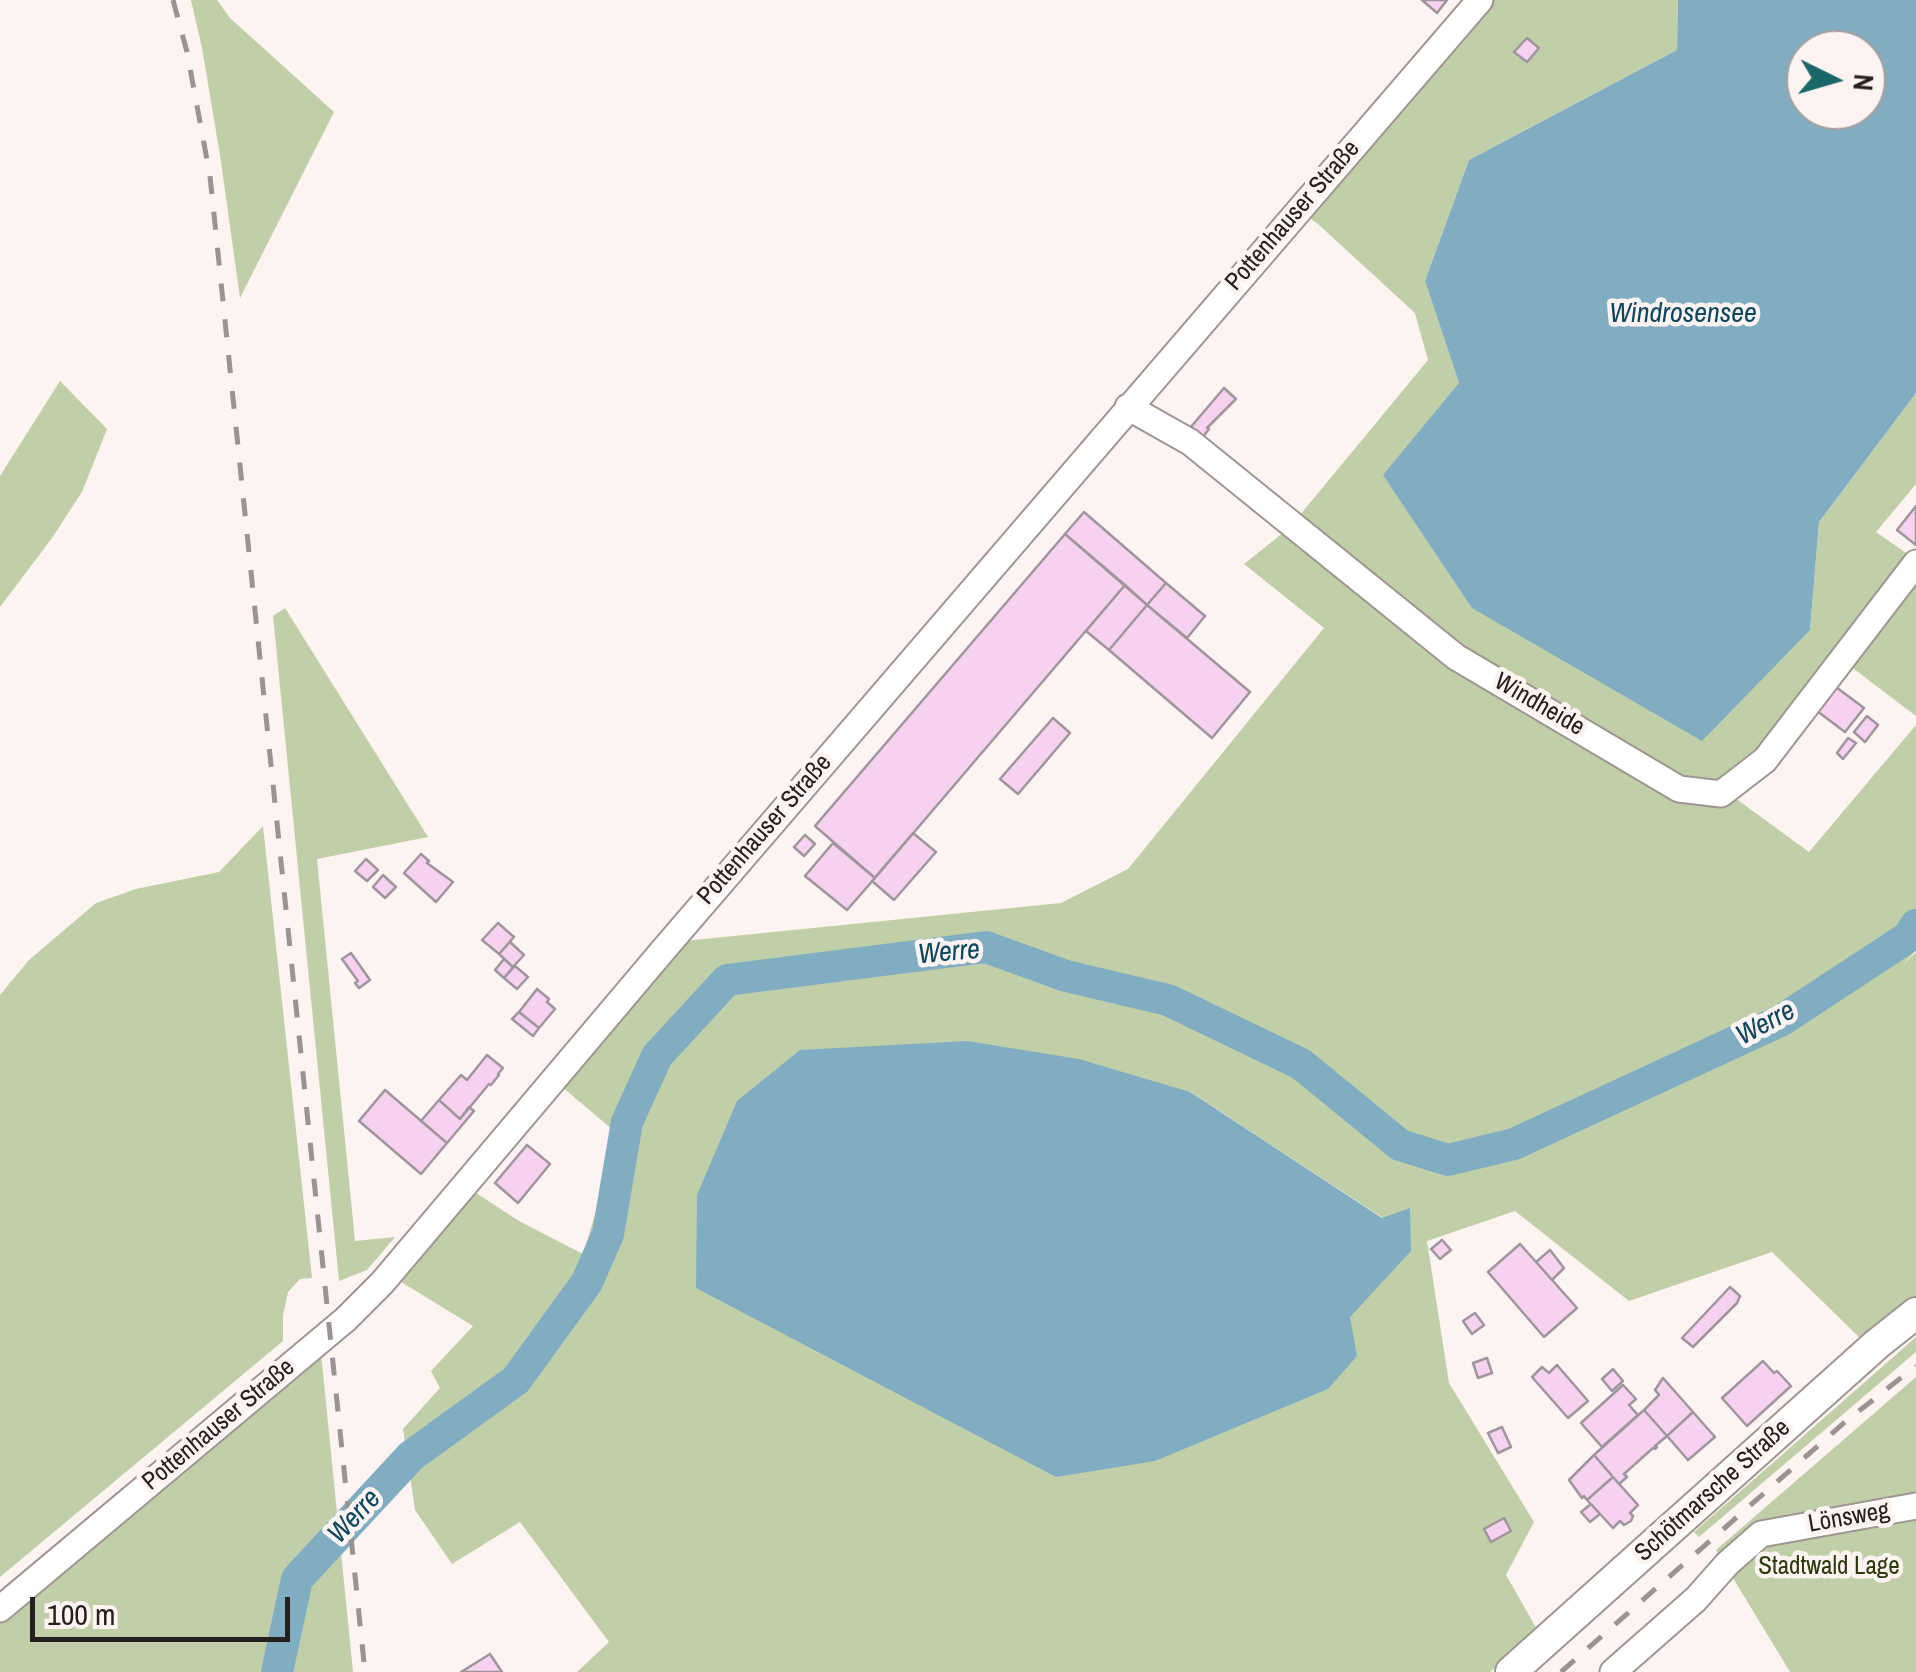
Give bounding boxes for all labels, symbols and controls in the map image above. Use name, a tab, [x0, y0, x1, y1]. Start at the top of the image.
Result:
north arrow	[1786, 30, 1886, 130]
text: N	[1844, 73, 1884, 92]
street label: Pottenhauser Straße	[1220, 135, 1366, 297]
water label: Windrosensee	[1609, 297, 1757, 331]
street label: Windheide	[1489, 667, 1589, 743]
street label: Pottenhauser Straße	[692, 749, 838, 911]
water label: Werre	[917, 934, 981, 972]
water label: Werre	[1731, 995, 1801, 1053]
street label: Pottenhauser Straße	[137, 1353, 301, 1497]
street label: Schötmarsche Straße	[1629, 1414, 1797, 1568]
water label: Werre	[322, 1483, 388, 1551]
street label: Lönsweg	[1806, 1496, 1892, 1540]
park label: Stadtwald Lage	[1758, 1552, 1900, 1582]
scale bar	[35, 1577, 295, 1639]
text: 100 m	[47, 1594, 115, 1634]

